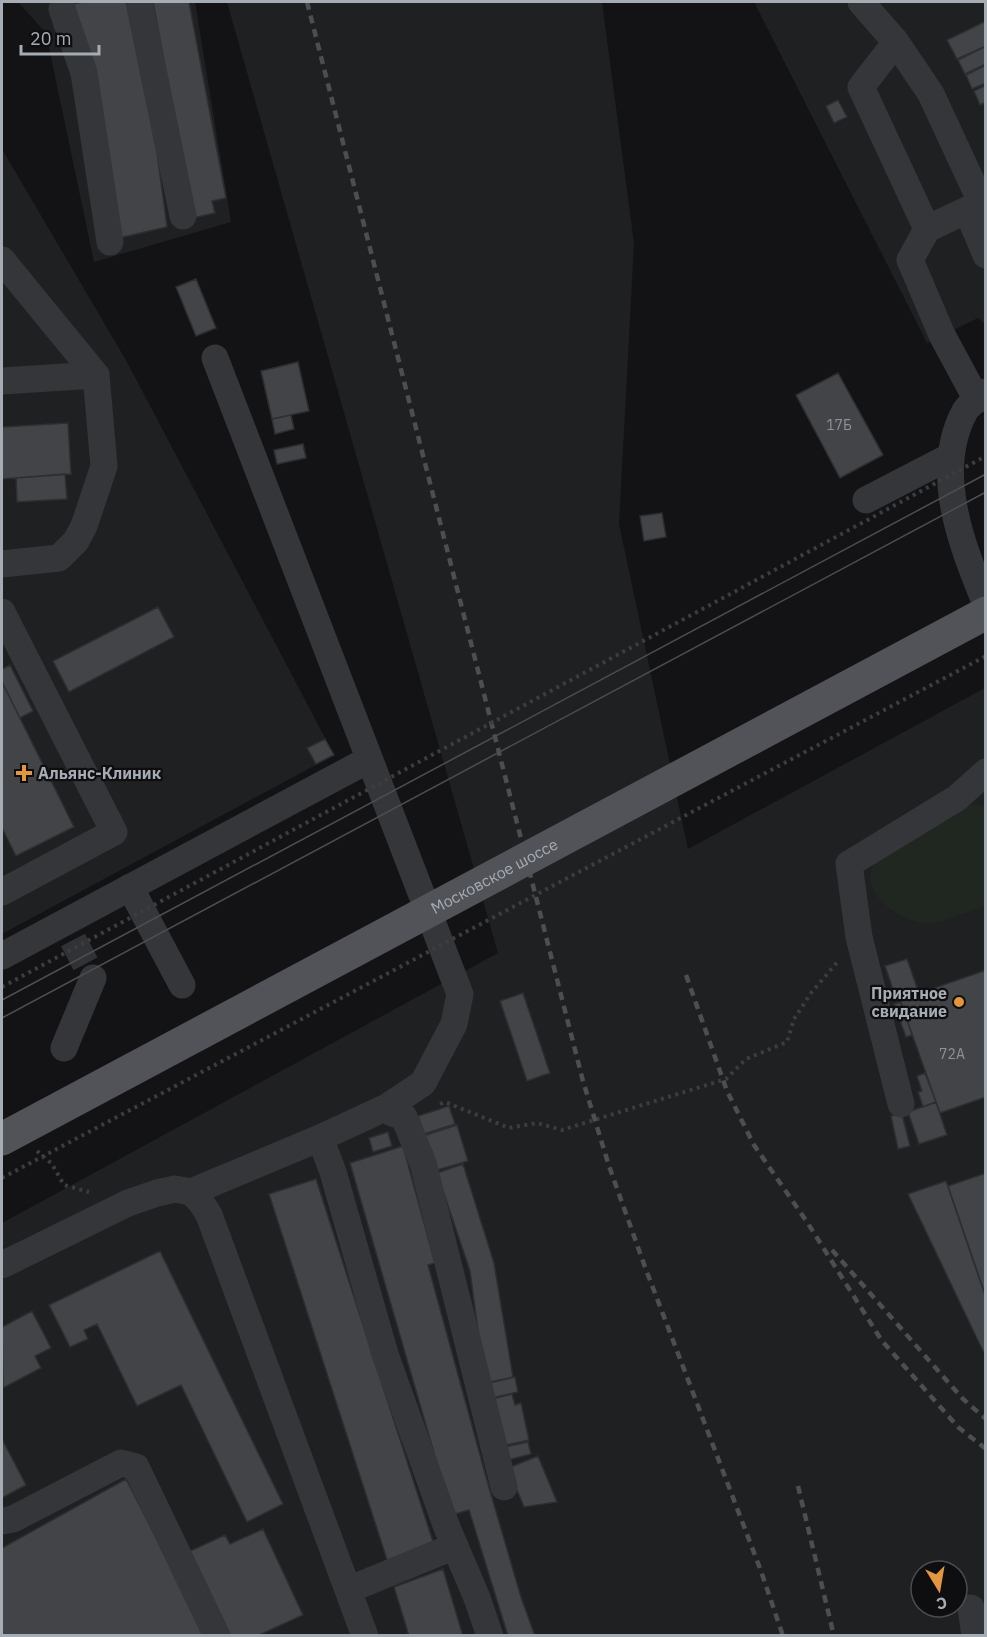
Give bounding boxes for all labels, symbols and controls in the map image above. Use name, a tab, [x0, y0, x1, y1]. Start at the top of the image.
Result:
scale bar	[21, 18, 99, 56]
text: 20 m	[30, 27, 72, 50]
house number: 17Б	[826, 416, 852, 434]
place label: Альянс-Клиник	[38, 763, 161, 783]
marker: Альянс-Клиник	[15, 764, 33, 782]
street label: Московское шоссе	[427, 834, 561, 918]
place label: Приятное свидание	[871, 983, 947, 1021]
marker: Приятное свидание	[952, 995, 966, 1009]
house number: 72А	[939, 1045, 965, 1063]
north arrow	[909, 1559, 969, 1619]
text: С	[935, 1593, 949, 1615]

